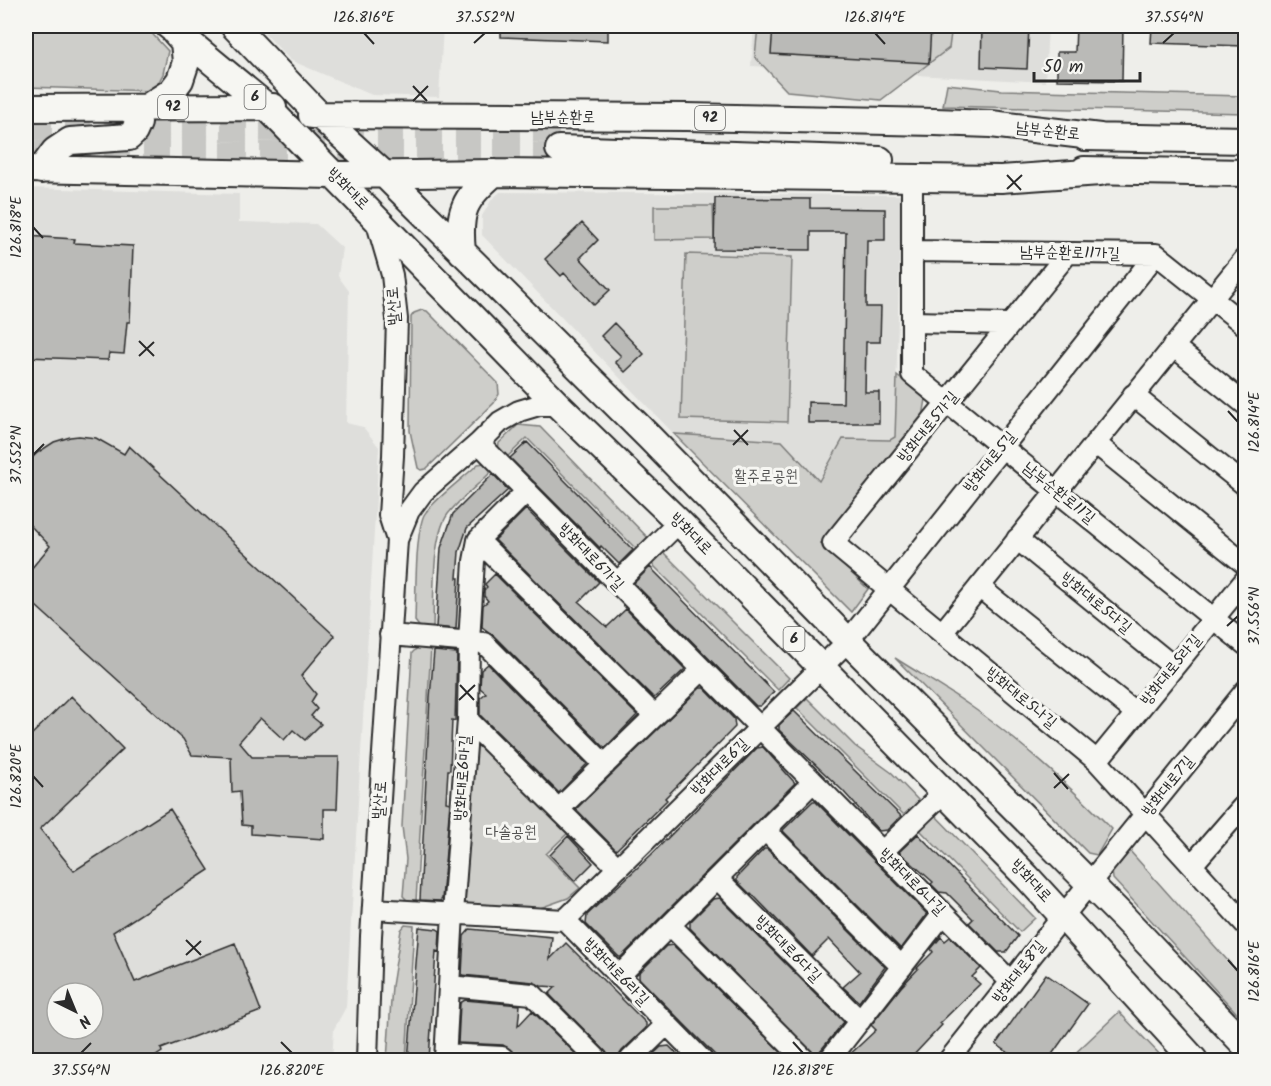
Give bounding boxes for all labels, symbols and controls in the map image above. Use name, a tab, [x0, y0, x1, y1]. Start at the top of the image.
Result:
text: 126.816°E	[333, 6, 396, 30]
text: 37.552°N	[455, 6, 515, 30]
text: 126.814°E	[844, 6, 907, 30]
text: 37.554°N	[1145, 6, 1203, 30]
scale bar	[1034, 45, 1140, 83]
text: 50 m	[1043, 53, 1083, 82]
road number: 6	[244, 85, 266, 109]
road number: 92	[158, 95, 188, 119]
street label: 남부순환로	[531, 105, 595, 130]
road number: 92	[695, 106, 725, 130]
street label: 남부순환로	[1015, 115, 1081, 147]
street label: 방화대로	[321, 162, 375, 216]
text: 126.818°E	[5, 195, 29, 258]
street label: 남부순환로11가길	[1020, 240, 1120, 266]
street label: 발산로	[380, 286, 408, 326]
street label: 방화대로5가길	[891, 386, 965, 468]
text: 126.814°E	[1243, 390, 1267, 453]
text: 37.552°N	[5, 425, 29, 485]
street label: 방화대로5길	[957, 426, 1023, 498]
street label: 남부순환로11길	[1017, 456, 1101, 530]
park label: 활주로공원	[734, 464, 798, 489]
street label: 방화대로	[664, 507, 718, 561]
street label: 방화대로6가길	[552, 517, 630, 597]
street label: 방화대로5다길	[1055, 566, 1137, 640]
text: 37.556°N	[1243, 587, 1267, 645]
road number: 6	[784, 627, 804, 651]
street label: 방화대로5라길	[1134, 629, 1208, 711]
street label: 방화대로5나길	[980, 661, 1062, 735]
street label: 방화대로6길	[685, 732, 755, 802]
street label: 방화대로6마길	[448, 734, 478, 822]
text: 126.820°E	[5, 743, 29, 808]
street label: 방화대로7길	[1136, 750, 1200, 822]
street label: 발산로	[366, 780, 394, 820]
park label: 다솔공원	[485, 820, 537, 845]
street label: 방화대로6나길	[873, 843, 951, 921]
street label: 방화대로	[1004, 854, 1058, 908]
street label: 방화대로6다길	[749, 910, 827, 988]
street label: 방화대로6라길	[577, 932, 655, 1012]
street label: 방화대로8길	[986, 935, 1052, 1009]
text: 126.816°E	[1243, 939, 1267, 1002]
north arrow	[45, 981, 105, 1041]
text: N	[72, 1008, 96, 1033]
text: 37.554°N	[52, 1059, 110, 1083]
text: 126.820°E	[260, 1059, 325, 1083]
text: 126.818°E	[772, 1059, 835, 1083]

